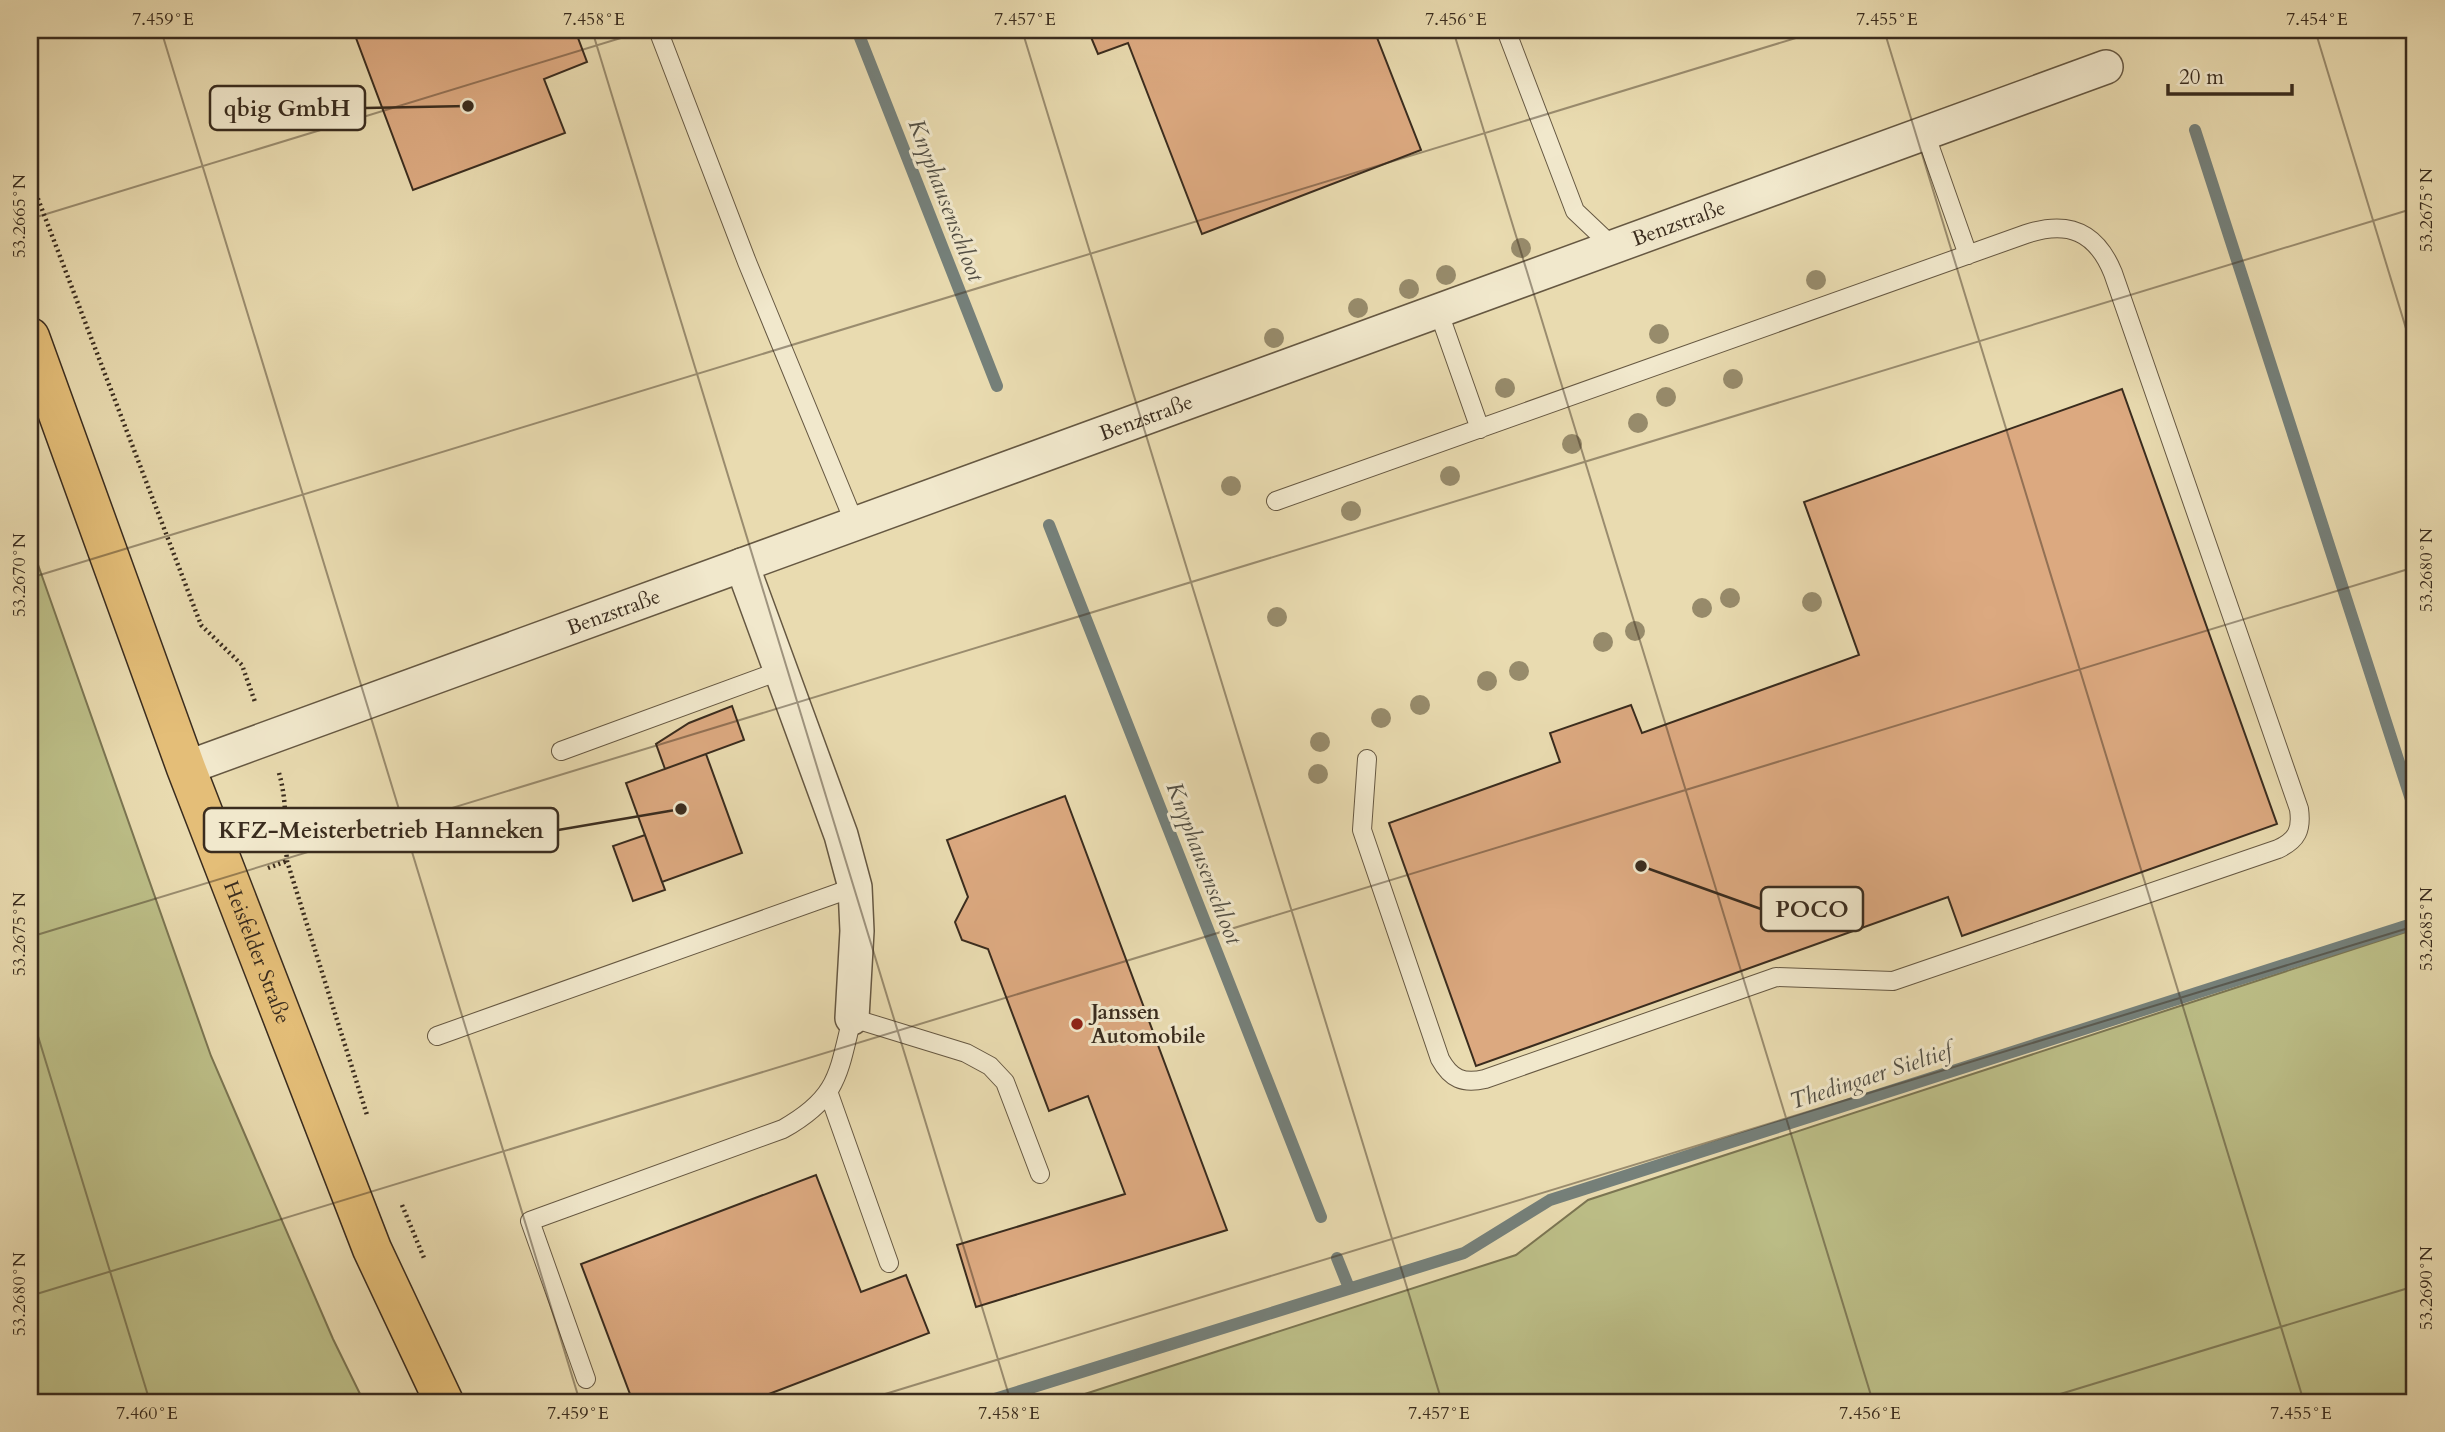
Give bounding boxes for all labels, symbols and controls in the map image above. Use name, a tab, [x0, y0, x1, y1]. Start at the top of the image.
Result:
text: 7.459°E	[132, 7, 194, 32]
text: 7.458°E	[563, 7, 625, 32]
text: 7.457°E	[994, 7, 1056, 32]
text: 7.456°E	[1425, 7, 1487, 32]
text: 7.455°E	[1856, 7, 1918, 32]
text: 7.454°E	[2286, 7, 2348, 32]
scale bar	[2168, 52, 2293, 96]
text: 20 m	[2179, 63, 2224, 92]
callout: qbig GmbH	[210, 86, 365, 130]
text: qbig GmbH	[224, 93, 350, 124]
water label: Knyphausenschloot	[901, 114, 992, 287]
text: 53.2675°N	[2414, 167, 2439, 252]
text: 53.2665°N	[7, 173, 32, 258]
street label: Benzstraße	[1628, 193, 1729, 253]
street label: Benzstraße	[1095, 387, 1197, 448]
text: 53.2680°N	[2414, 527, 2439, 612]
text: 53.2670°N	[7, 532, 32, 617]
street label: Benzstraße	[563, 582, 664, 642]
water label: Knyphausenschloot	[1159, 777, 1250, 950]
callout: KFZ-Meisterbetrieb Hanneken	[204, 808, 558, 852]
text: KFZ-Meisterbetrieb Hanneken	[218, 815, 544, 846]
street label: Heisfelder Straße	[216, 877, 298, 1028]
text: 53.2685°N	[2414, 886, 2439, 971]
callout: POCO	[1761, 887, 1863, 931]
text: 53.2675°N	[7, 891, 32, 976]
text: POCO	[1775, 894, 1849, 925]
place label: Janssen Automobile	[1088, 998, 1206, 1051]
marker: Janssen Automobile	[1069, 1016, 1085, 1032]
water label: Thedingaer Sieltief	[1786, 1033, 1961, 1117]
text: 53.2690°N	[2414, 1245, 2439, 1330]
text: 53.2680°N	[7, 1251, 32, 1336]
text: 7.460°E	[116, 1401, 178, 1426]
text: 7.459°E	[547, 1401, 609, 1426]
text: 7.458°E	[978, 1401, 1040, 1426]
text: 7.457°E	[1408, 1401, 1470, 1426]
text: 7.456°E	[1839, 1401, 1901, 1426]
text: 7.455°E	[2270, 1401, 2332, 1426]

